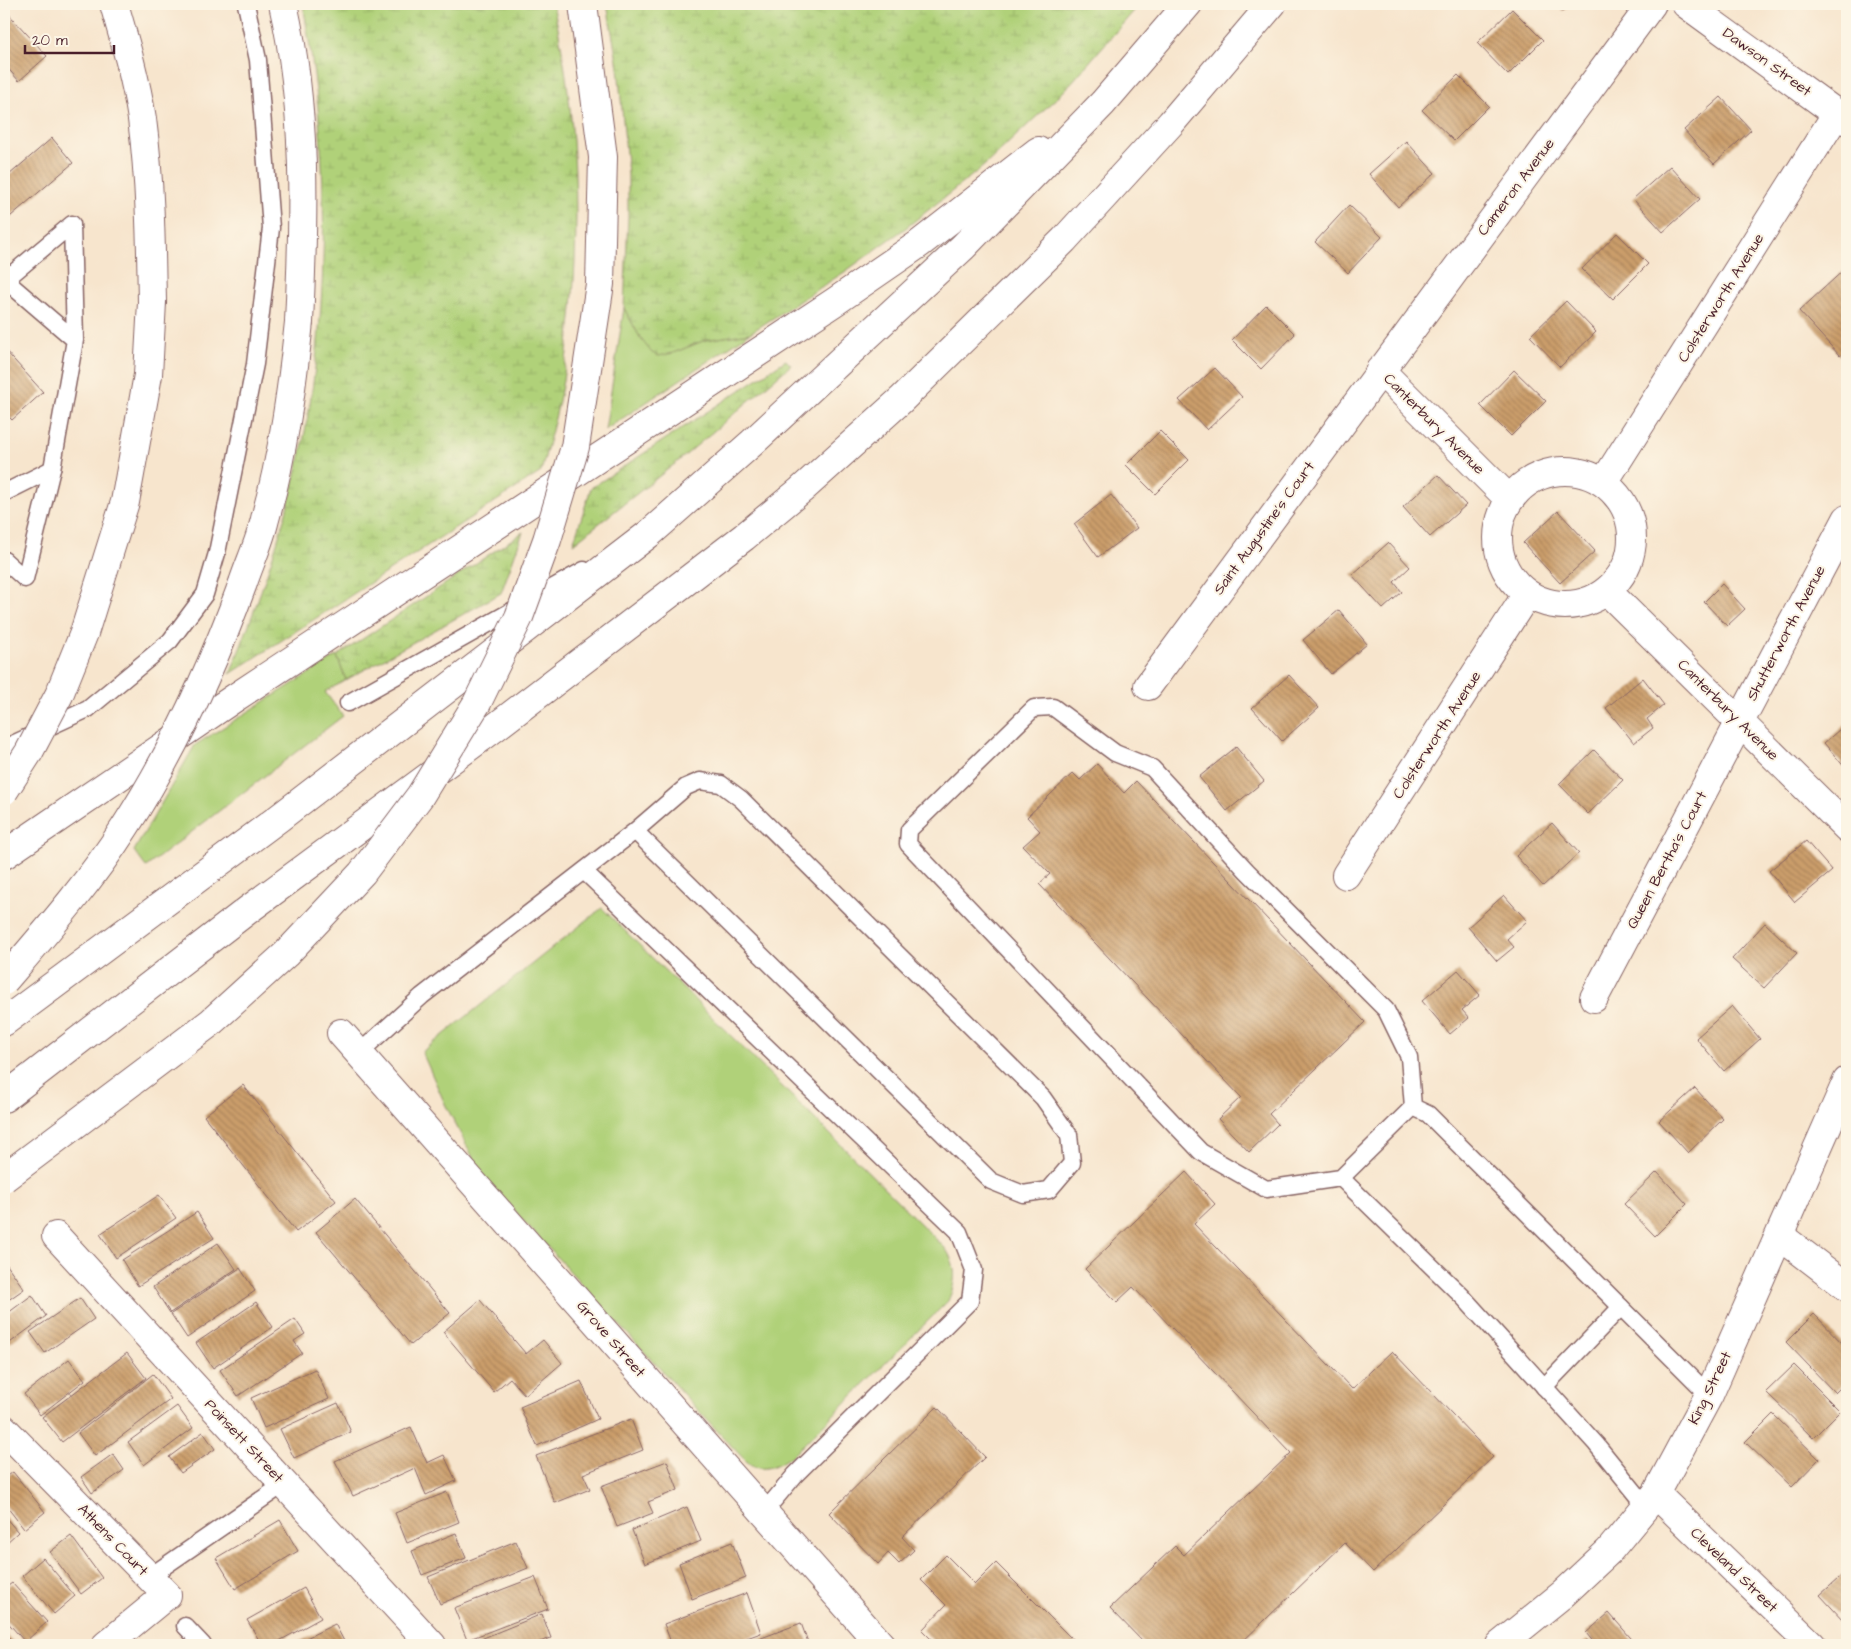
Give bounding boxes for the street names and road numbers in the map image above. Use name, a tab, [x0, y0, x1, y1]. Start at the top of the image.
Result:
street label: Dawson Street	[1718, 23, 1816, 101]
street label: Cameron Avenue	[1472, 134, 1560, 240]
street label: Colsterworth Avenue	[1673, 229, 1769, 367]
street label: Canterbury Avenue	[1378, 369, 1489, 480]
street label: Saint Augustine's Court	[1208, 457, 1320, 600]
street label: Shutterworth Avenue	[1741, 562, 1831, 704]
street label: Canterbury Avenue	[1672, 655, 1783, 766]
street label: Colsterworth Avenue	[1388, 667, 1486, 803]
street label: Queen Bertha's Court	[1622, 787, 1712, 933]
street label: Grove Street	[572, 1296, 650, 1382]
street label: King Street	[1683, 1348, 1738, 1428]
street label: Poinsett Street	[200, 1394, 288, 1488]
street label: Athens Court	[73, 1499, 153, 1581]
street label: Cleveland Street	[1686, 1523, 1782, 1617]

